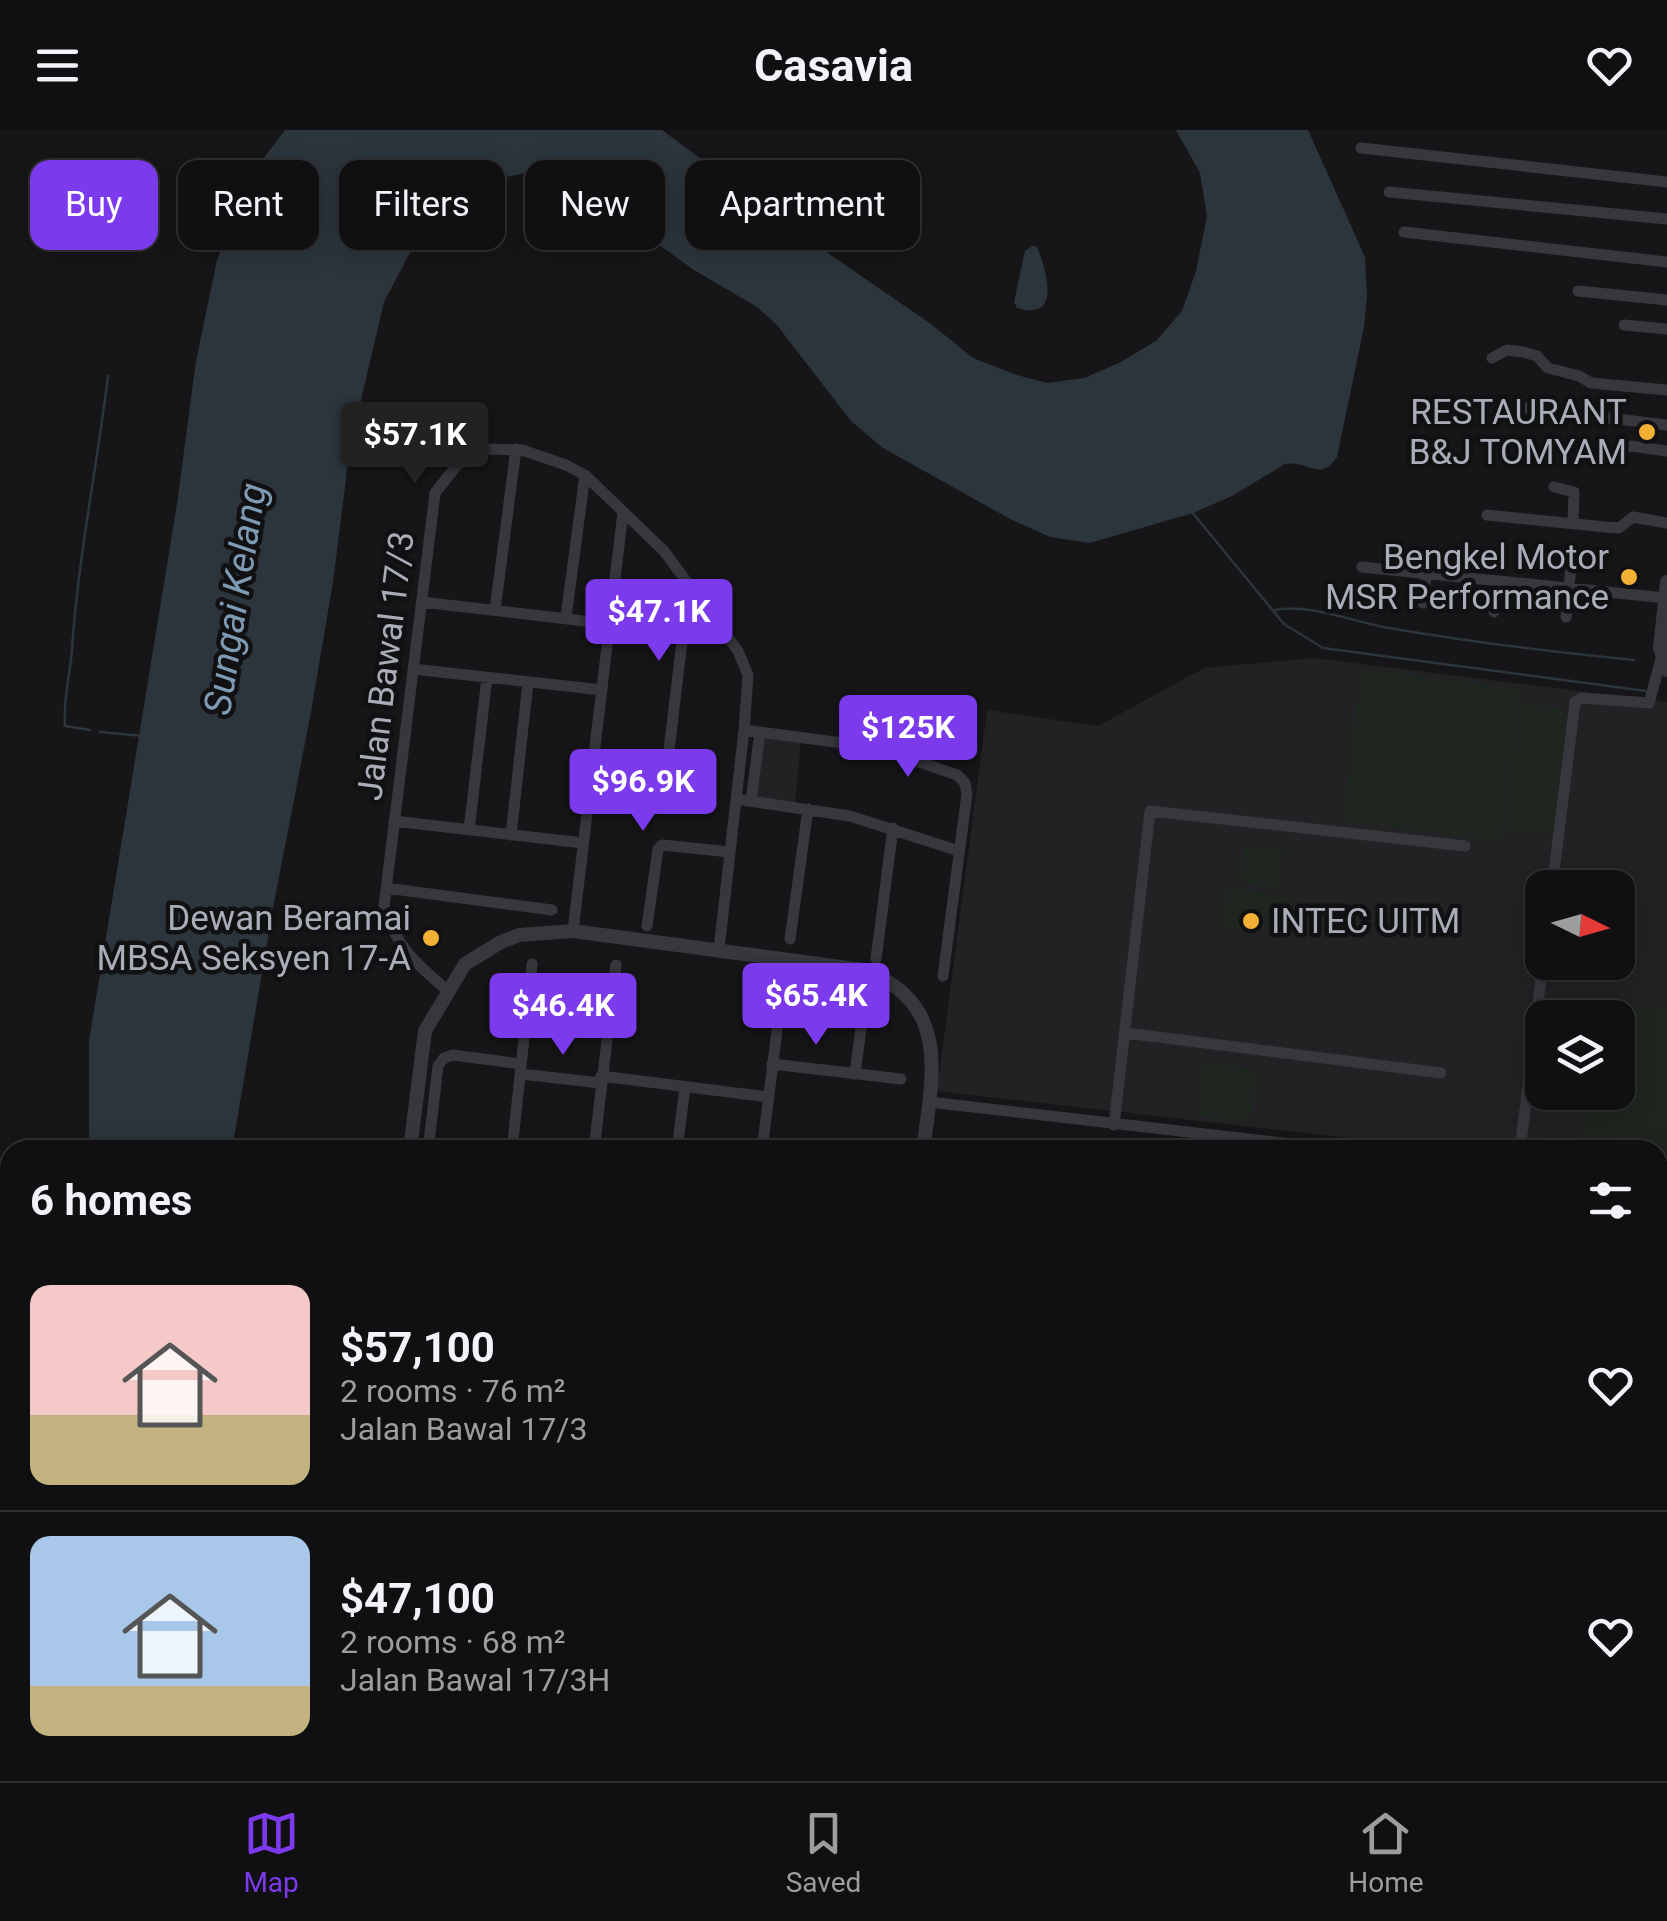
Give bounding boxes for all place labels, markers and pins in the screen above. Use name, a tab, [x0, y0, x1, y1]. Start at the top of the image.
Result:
place label: RESTAURANT B&J TOMYAM	[1409, 392, 1627, 473]
pin: $57.1K	[334, 402, 496, 487]
marker: RESTAURANT B&J TOMYAM	[1636, 421, 1658, 443]
place label: Bengkel Motor MSR Performance	[1325, 537, 1609, 618]
marker: Bengkel Motor MSR Performance	[1618, 566, 1640, 588]
pin: $47.1K	[578, 579, 740, 664]
pin: $125K	[838, 695, 978, 780]
pin: $96.9K	[562, 749, 724, 834]
place label: Dewan Beramai MBSA Seksyen 17-A	[96, 898, 411, 979]
place label: INTEC UITM	[1271, 901, 1460, 942]
marker: INTEC UITM	[1240, 910, 1262, 932]
marker: Dewan Beramai MBSA Seksyen 17-A	[420, 927, 442, 949]
pin: $65.4K	[735, 963, 897, 1048]
pin: $46.4K	[482, 973, 644, 1058]

